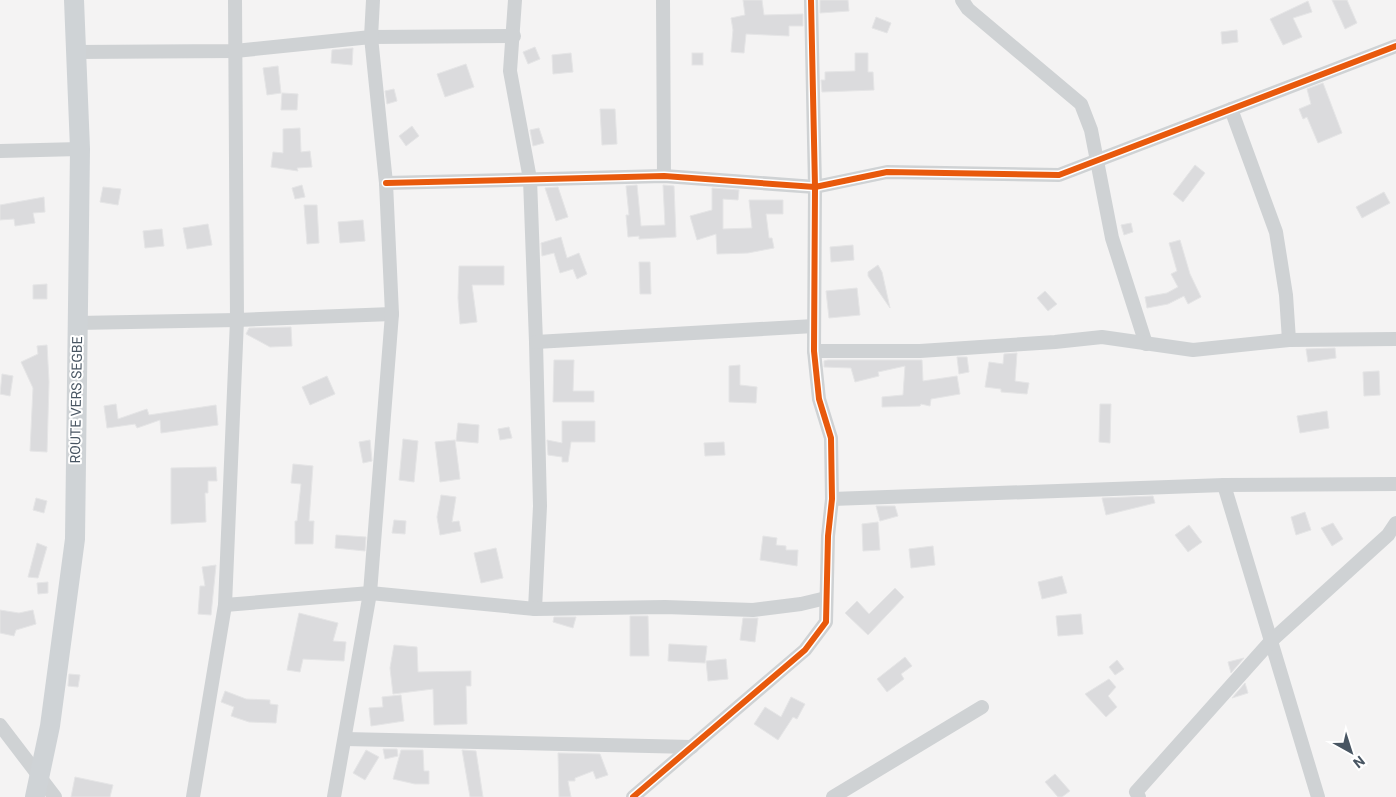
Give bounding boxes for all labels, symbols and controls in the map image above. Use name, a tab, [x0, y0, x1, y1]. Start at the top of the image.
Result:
street label: ROUTE VERS SEGBE	[67, 336, 85, 464]
north arrow	[1326, 727, 1376, 777]
text: N	[1350, 753, 1368, 771]

